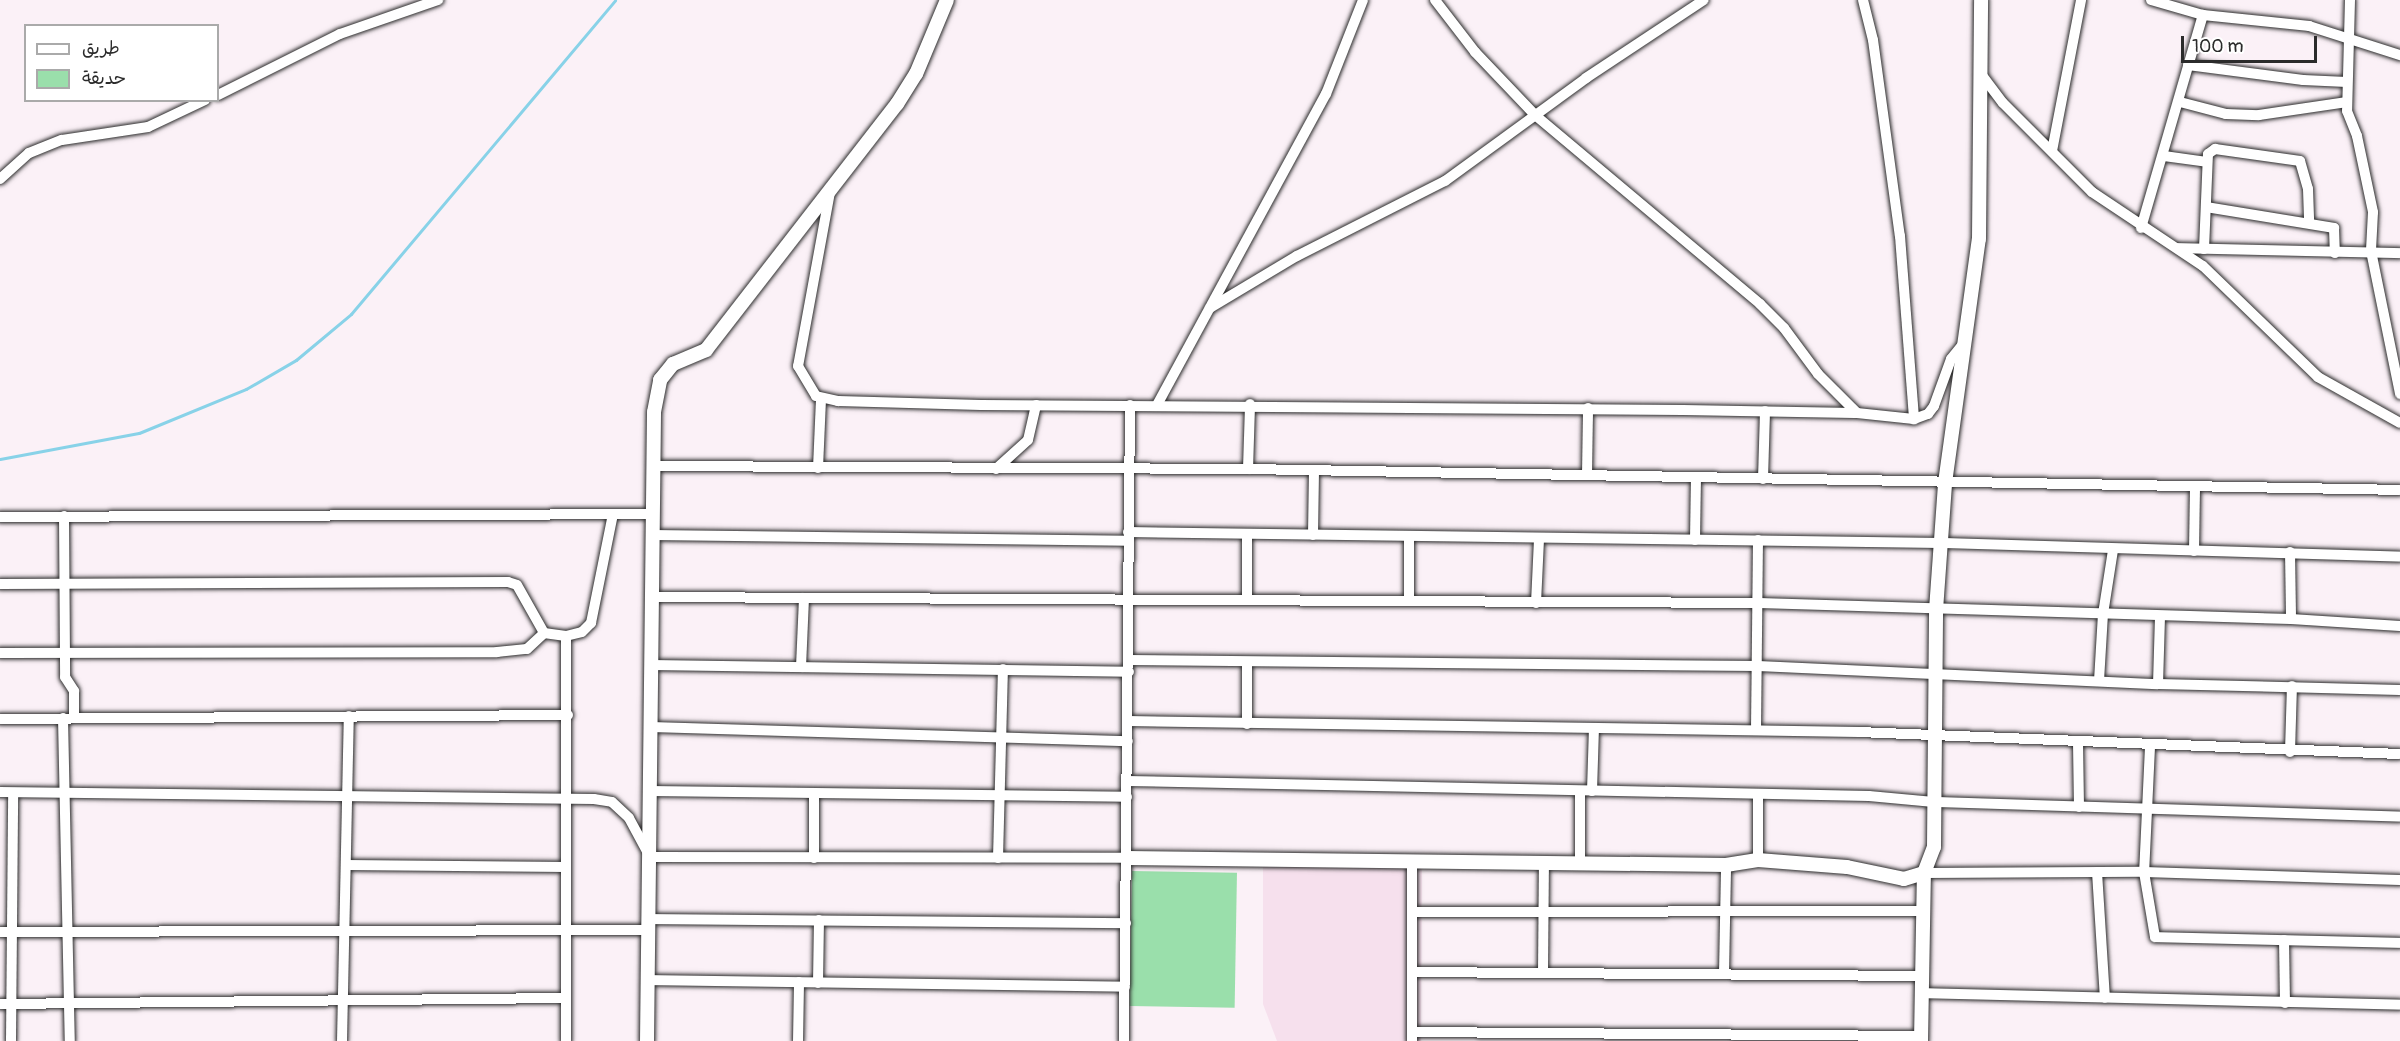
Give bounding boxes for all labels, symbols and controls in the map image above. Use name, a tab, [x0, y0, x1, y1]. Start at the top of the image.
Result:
legend	[24, 24, 219, 102]
scale bar	[2184, 24, 2320, 62]
text: 100 m	[2192, 35, 2244, 58]
text: طريق	[82, 37, 120, 60]
text: حديقة	[82, 67, 126, 90]

